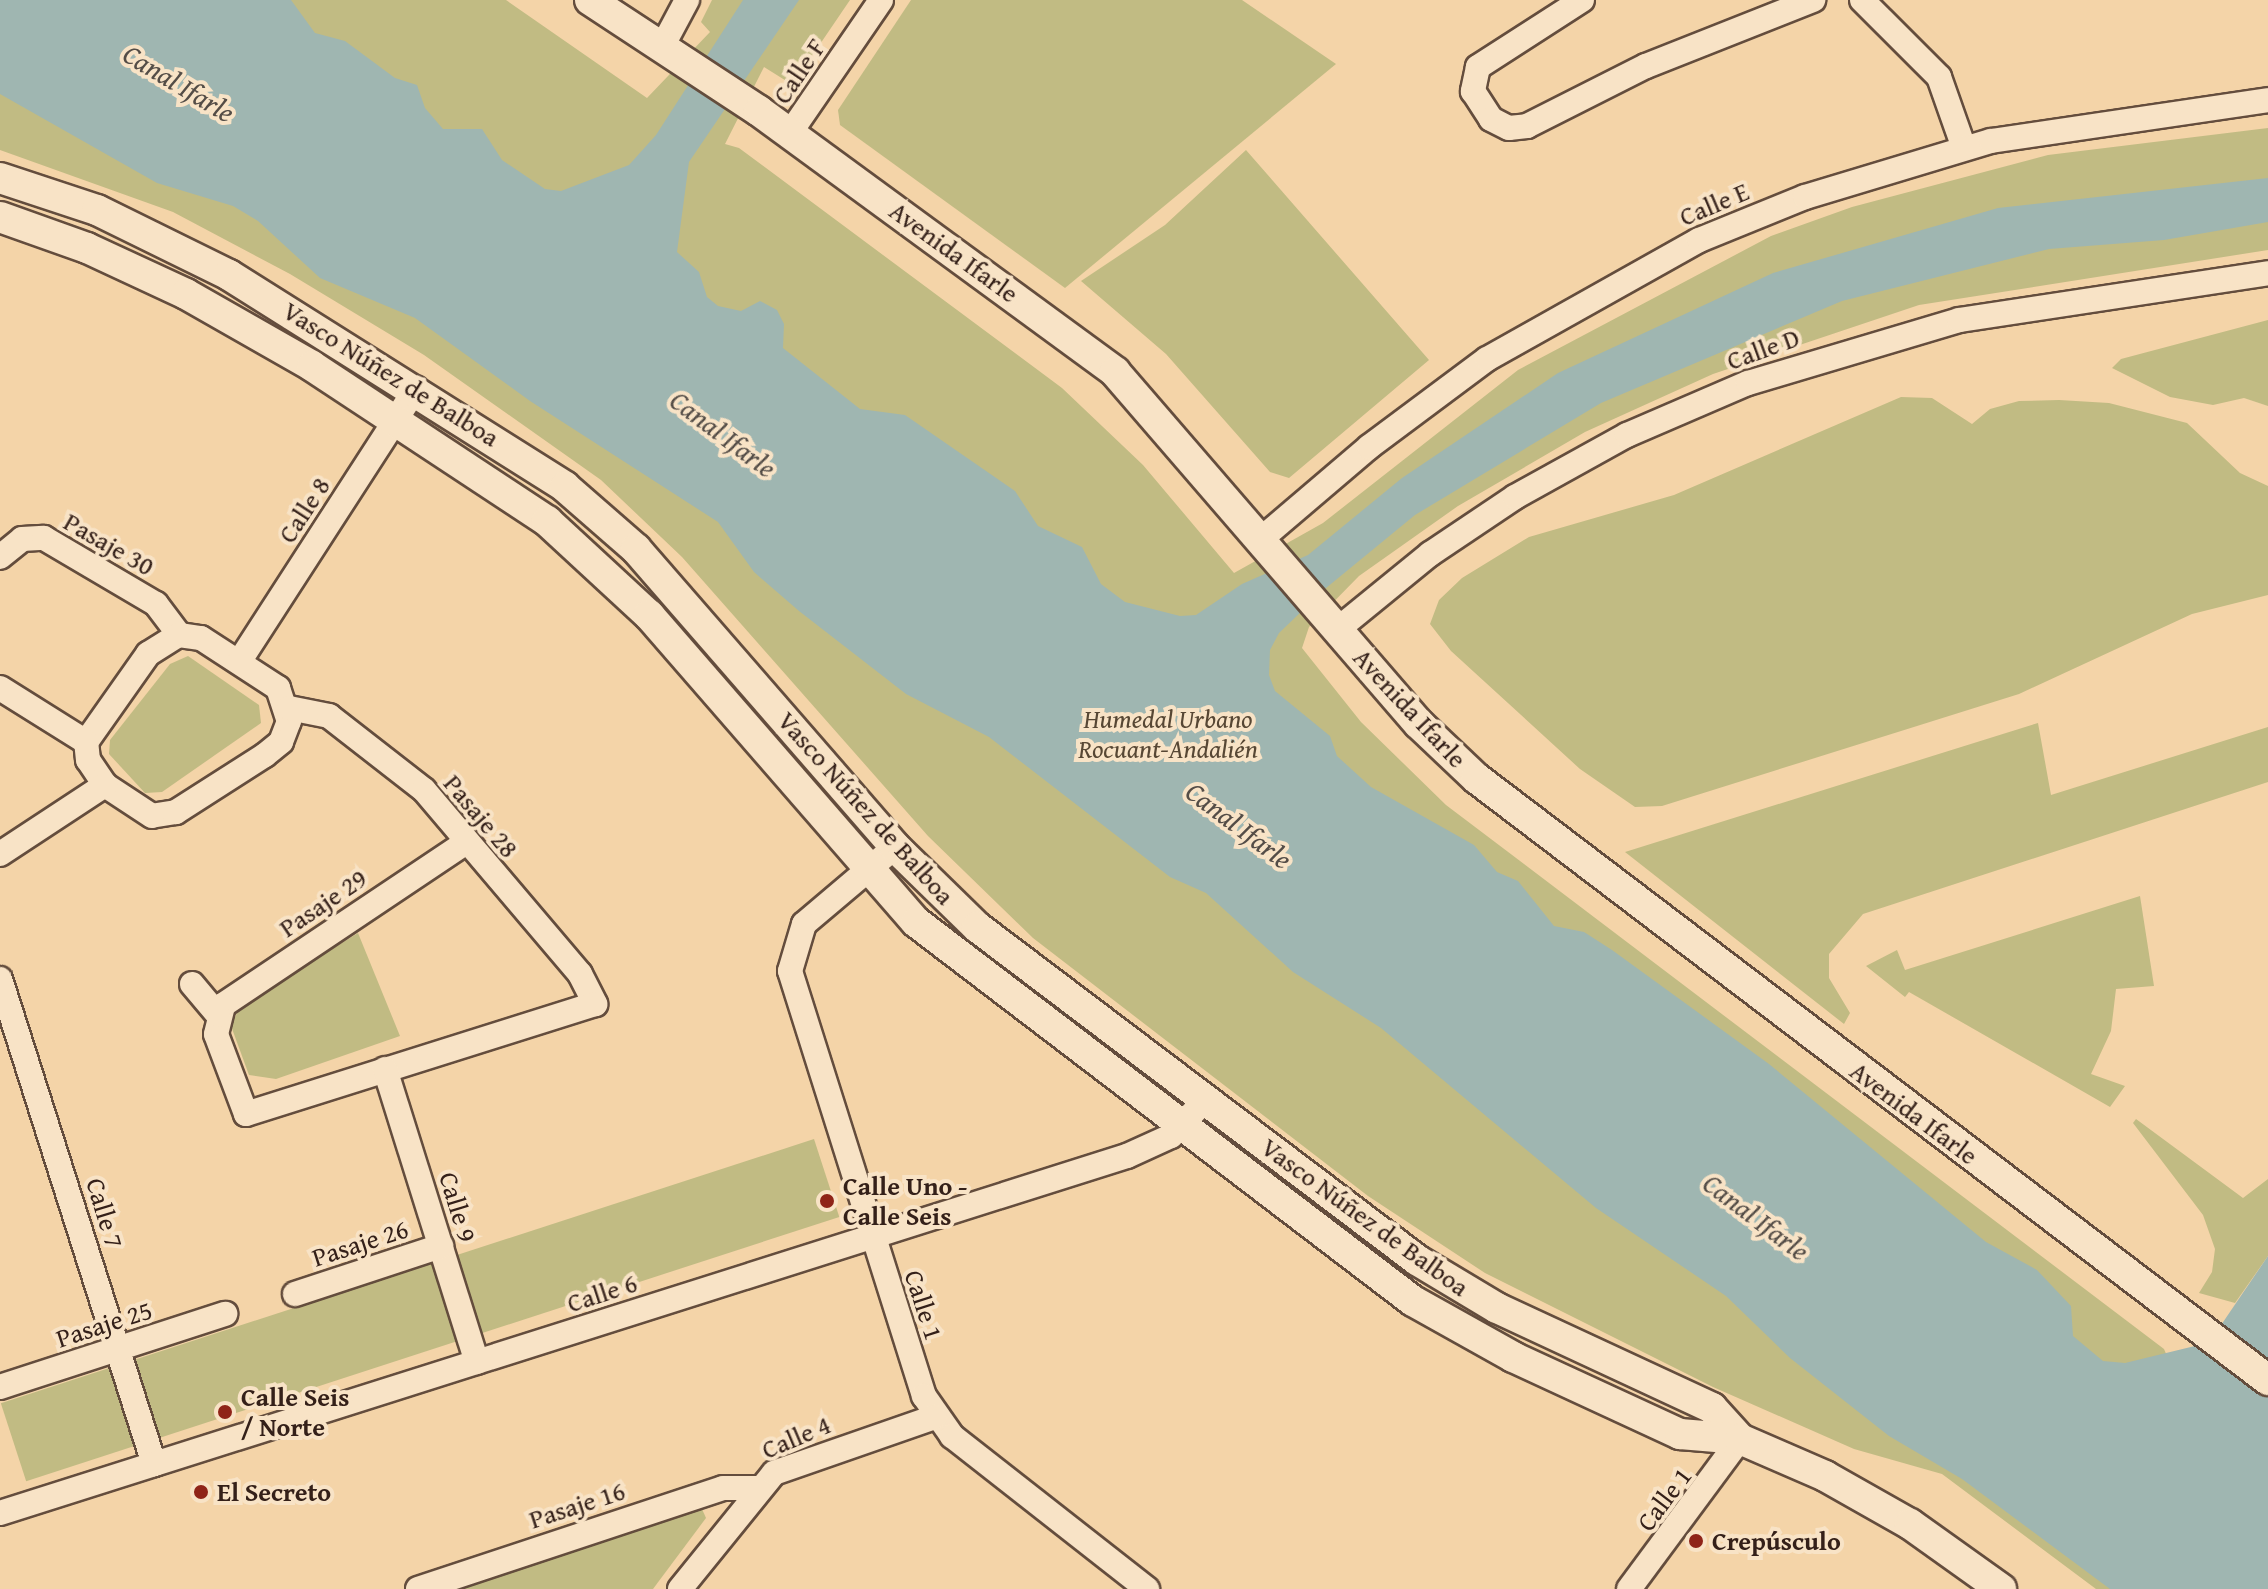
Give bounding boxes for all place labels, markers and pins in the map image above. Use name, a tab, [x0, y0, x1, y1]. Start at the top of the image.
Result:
place label: Calle Uno - Calle Seis	[843, 1170, 967, 1232]
marker: Calle Uno - Calle Seis	[818, 1192, 836, 1210]
place label: Calle Seis / Norte	[241, 1381, 349, 1442]
marker: Calle Seis / Norte	[216, 1403, 234, 1421]
place label: El Secreto	[217, 1476, 331, 1508]
marker: El Secreto	[192, 1483, 210, 1501]
place label: Crepúsculo	[1712, 1525, 1841, 1557]
marker: Crepúsculo	[1687, 1532, 1705, 1550]

